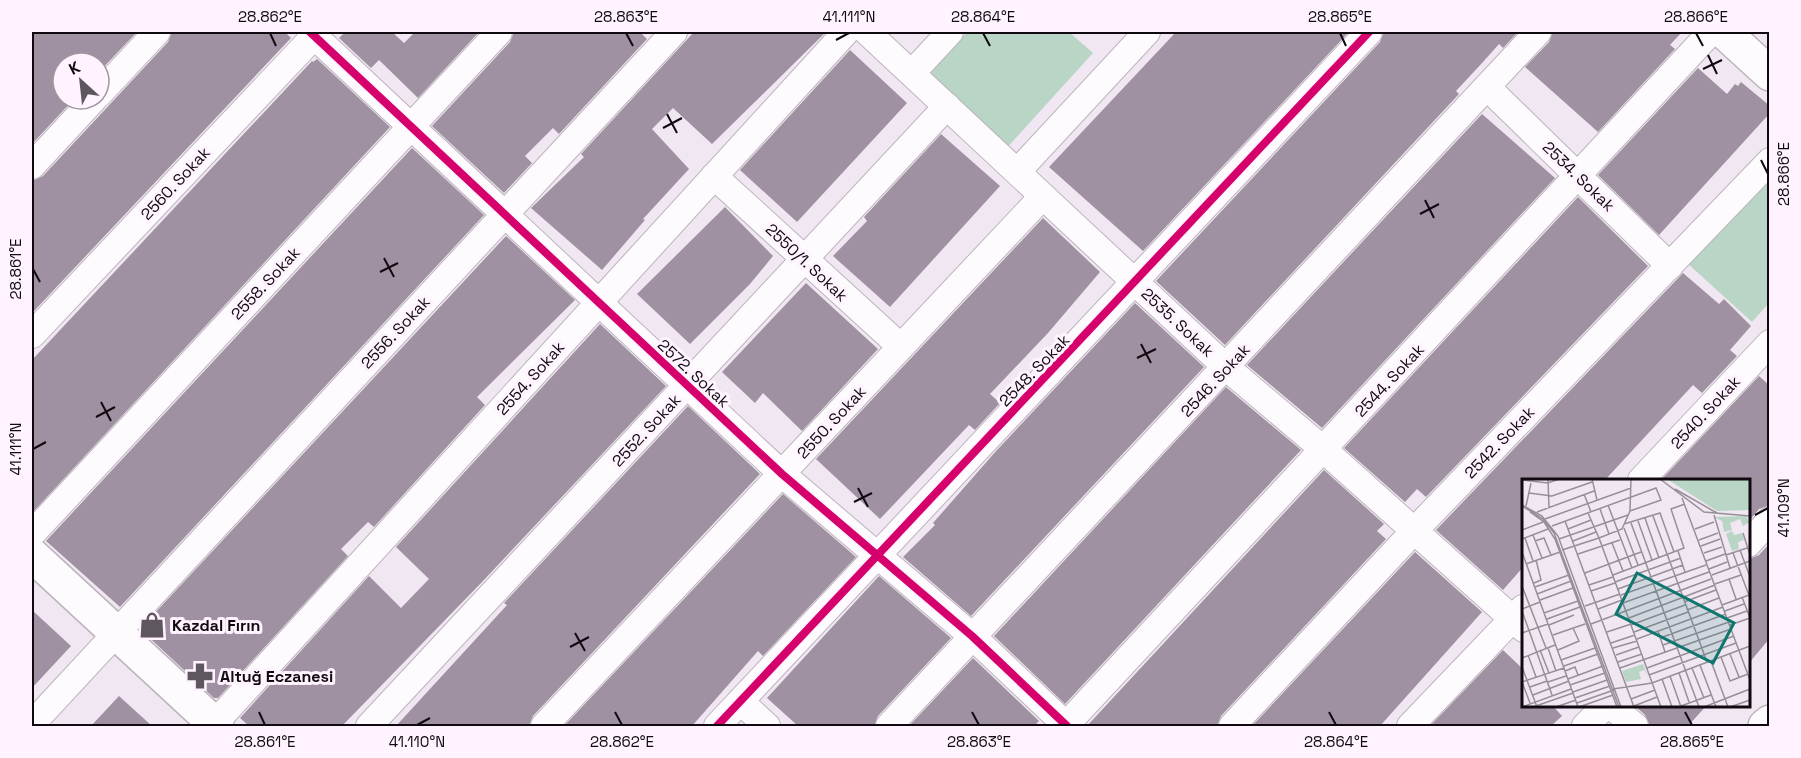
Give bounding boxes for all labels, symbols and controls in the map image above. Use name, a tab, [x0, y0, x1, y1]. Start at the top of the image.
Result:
text: 28.862°E	[238, 7, 302, 26]
text: 28.863°E	[594, 7, 658, 26]
text: 41.111°N	[823, 7, 875, 26]
text: 28.864°E	[951, 7, 1015, 26]
text: 28.865°E	[1308, 7, 1372, 26]
text: 28.866°E	[1664, 7, 1728, 26]
north arrow	[51, 51, 111, 111]
text: K	[65, 56, 84, 80]
street label: 2534. Sokak	[1538, 137, 1619, 216]
street label: 2560. Sokak	[136, 142, 215, 224]
text: 28.866°E	[1774, 142, 1793, 206]
street label: 2550/1. Sokak	[761, 219, 853, 306]
text: 28.861°E	[6, 238, 25, 300]
street label: 2558. Sokak	[226, 242, 305, 324]
street label: 2535. Sokak	[1137, 283, 1219, 362]
street label: 2556. Sokak	[356, 291, 435, 373]
street label: 2548. Sokak	[995, 329, 1074, 411]
street label: 2572. Sokak	[653, 335, 734, 412]
street label: 2554. Sokak	[492, 337, 569, 420]
street label: 2546. Sokak	[1176, 339, 1255, 421]
street label: 2544. Sokak	[1350, 339, 1429, 421]
street label: 2540. Sokak	[1666, 371, 1745, 453]
street label: 2550. Sokak	[792, 381, 871, 463]
street label: 2552. Sokak	[607, 389, 686, 471]
street label: 2542. Sokak	[1460, 402, 1539, 483]
text: 41.111°N	[6, 423, 25, 475]
text: 41.109°N	[1774, 478, 1793, 538]
inset map	[1522, 479, 1750, 707]
shop icon: Kazdal Fırın	[137, 610, 167, 640]
place label: Kazdal Fırın	[172, 615, 260, 636]
pharmacy icon: Altuğ Eczanesi	[185, 661, 215, 691]
place label: Altuğ Eczanesi	[220, 666, 333, 687]
text: 28.861°E	[234, 732, 296, 751]
text: 41.110°N	[389, 732, 445, 751]
text: 28.862°E	[590, 732, 654, 751]
text: 28.863°E	[947, 732, 1011, 751]
text: 28.864°E	[1304, 732, 1368, 751]
text: 28.865°E	[1660, 732, 1724, 751]

